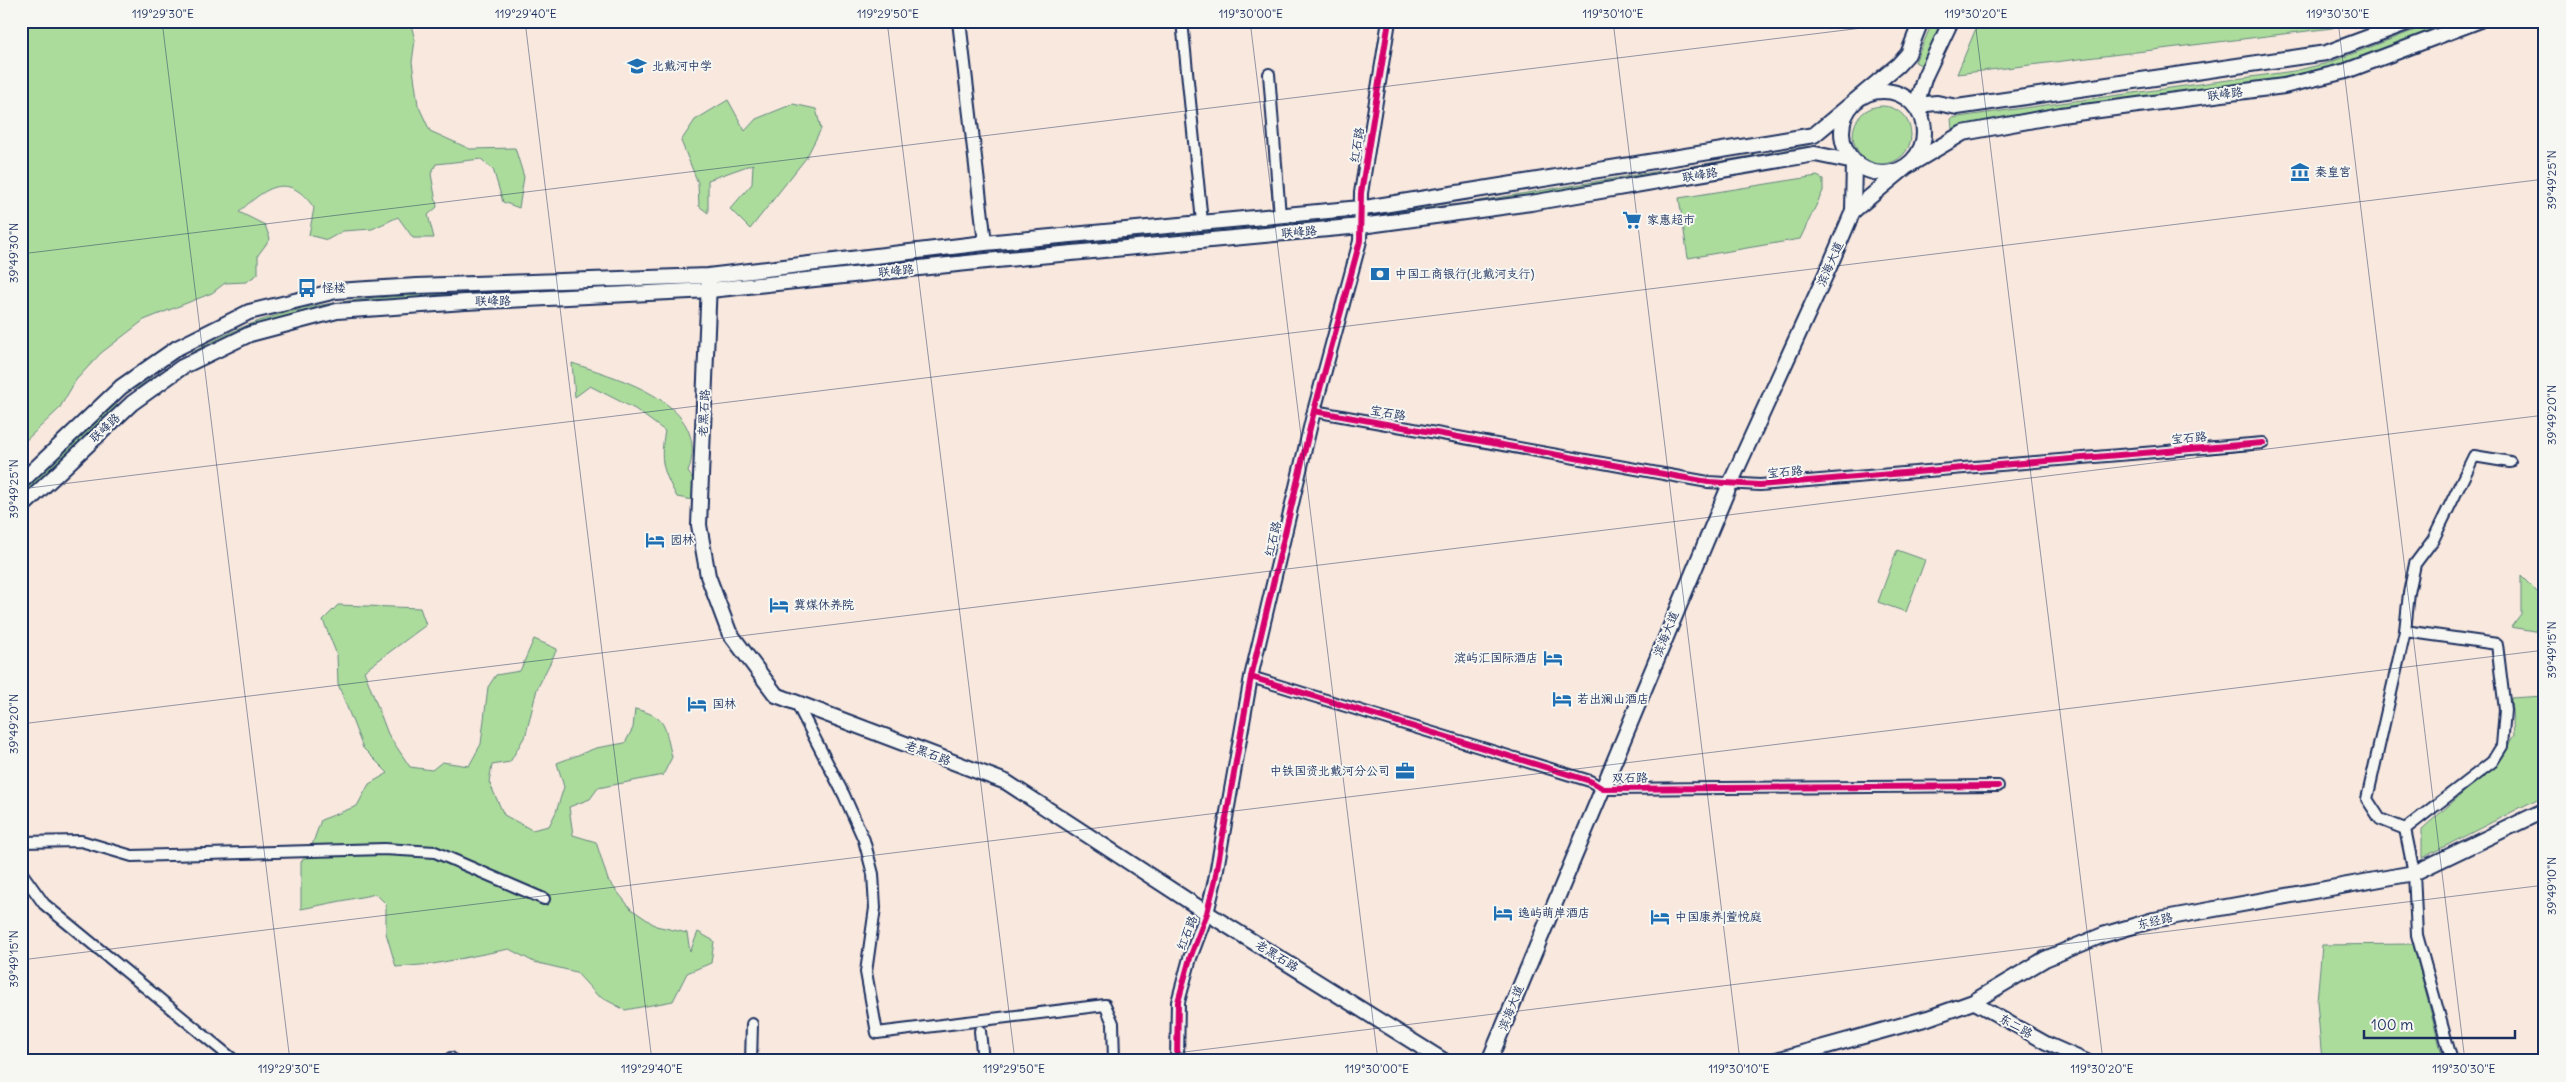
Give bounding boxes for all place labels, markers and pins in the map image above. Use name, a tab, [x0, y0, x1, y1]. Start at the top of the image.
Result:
school or university icon: 北戴河中学	[626, 55, 648, 77]
place label: 北戴河中学	[652, 58, 712, 73]
museum icon: 秦皇宫	[2289, 161, 2311, 183]
place label: 秦皇宫	[2315, 164, 2351, 179]
supermarket icon: 家惠超市	[1621, 209, 1643, 231]
place label: 家惠超市	[1647, 212, 1695, 227]
bank icon: 中国工商银行(北戴河支行)	[1369, 263, 1391, 285]
place label: 中国工商银行(北戴河支行)	[1395, 266, 1535, 281]
bus stop icon: 怪楼	[296, 277, 318, 299]
place label: 怪楼	[322, 280, 346, 295]
hotel icon: 园林	[644, 529, 666, 551]
place label: 园林	[670, 532, 694, 547]
hotel icon: 冀煤休养院	[768, 594, 790, 616]
place label: 冀煤休养院	[794, 597, 854, 612]
hotel icon: 滨屿汇国际酒店	[1542, 647, 1564, 669]
place label: 滨屿汇国际酒店	[1454, 650, 1538, 665]
hotel icon: 若出澜山酒店	[1551, 688, 1573, 710]
place label: 若出澜山酒店	[1577, 691, 1649, 706]
hotel icon: 国林	[686, 693, 708, 715]
place label: 国林	[712, 696, 736, 711]
office icon: 中铁国资北戴河分公司	[1394, 760, 1416, 782]
place label: 中铁国资北戴河分公司	[1270, 763, 1390, 778]
hotel icon: 逸屿萌岸酒店	[1492, 902, 1514, 924]
place label: 逸屿萌岸酒店	[1518, 905, 1590, 920]
hotel icon: 中国康养|萱悦庭	[1649, 906, 1671, 928]
place label: 中国康养|萱悦庭	[1675, 909, 1762, 924]

